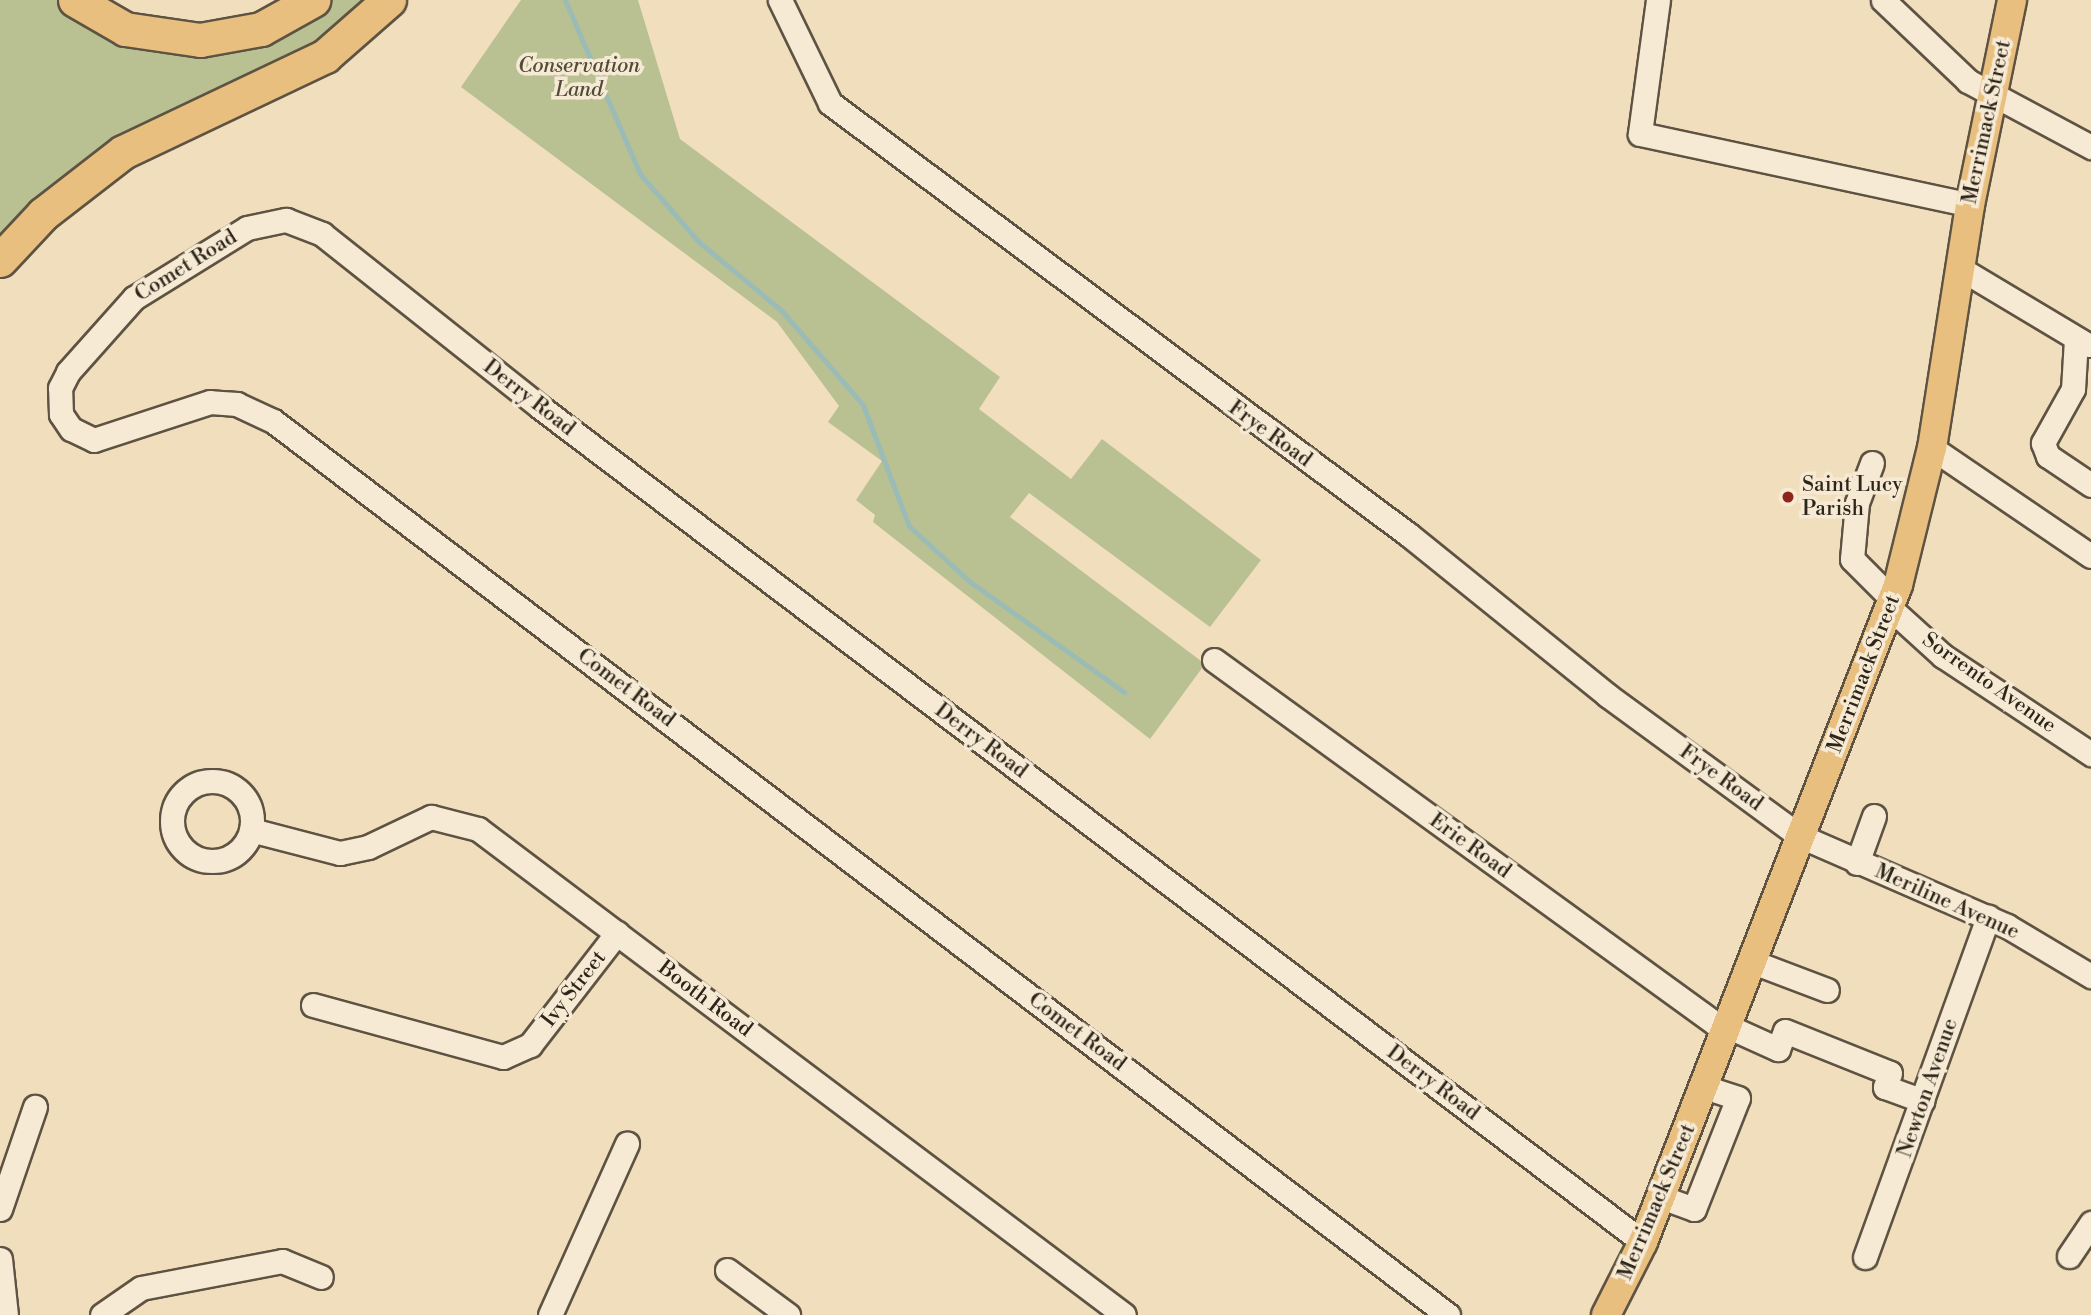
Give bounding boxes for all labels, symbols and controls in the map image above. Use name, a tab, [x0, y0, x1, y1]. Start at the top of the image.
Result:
street label: Merrimack Street	[1957, 38, 2017, 206]
park label: Conservation Land	[518, 53, 640, 103]
street label: Comet Road	[130, 225, 242, 307]
street label: Derry Road	[478, 354, 580, 442]
street label: Frye Road	[1223, 395, 1317, 473]
place label: Saint Lucy Parish	[1802, 472, 1903, 522]
marker: Saint Lucy Parish	[1780, 489, 1796, 505]
street label: Merrimack Street	[1822, 592, 1906, 756]
street label: Sorrento Avenue	[1917, 627, 2061, 739]
street label: Comet Road	[572, 643, 680, 733]
street label: Derry Road	[930, 698, 1032, 784]
street label: Frye Road	[1674, 739, 1768, 817]
street label: Erie Road	[1424, 808, 1516, 884]
street label: Meriline Avenue	[1871, 859, 2023, 945]
street label: Ivy Street	[536, 946, 612, 1032]
street label: Booth Road	[653, 955, 757, 1043]
street label: Comet Road	[1023, 987, 1131, 1077]
street label: Newton Avenue	[1892, 1015, 1964, 1161]
street label: Derry Road	[1382, 1040, 1484, 1126]
street label: Merrimack Street	[1613, 1120, 1701, 1284]

